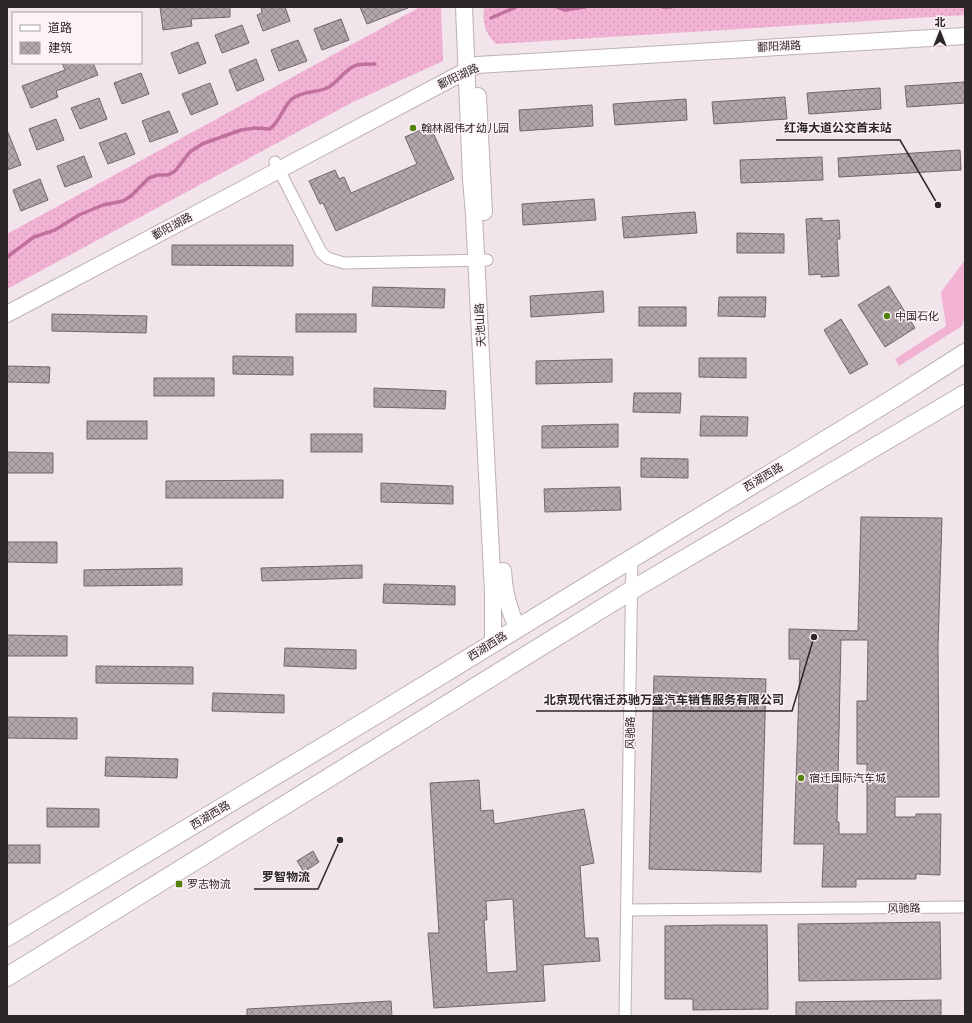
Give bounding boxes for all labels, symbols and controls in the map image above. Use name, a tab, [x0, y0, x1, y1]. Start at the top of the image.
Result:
legend	[12, 12, 142, 64]
north arrow	[920, 12, 960, 52]
text: 北	[935, 15, 946, 29]
text: 道路	[48, 20, 72, 36]
street label: 鄱阳湖路	[757, 38, 801, 54]
text: 建筑	[48, 40, 72, 56]
street label: 鄱阳湖路	[435, 60, 481, 92]
callout: 红海大道公交首末站	[776, 116, 900, 140]
text: 红海大道公交首末站	[784, 120, 892, 136]
place label: 翰林阁伟才幼儿园	[421, 121, 509, 135]
marker: 翰林阁伟才幼儿园	[408, 123, 418, 133]
street label: 鄱阳湖路	[149, 209, 195, 243]
street label: 天池山路	[472, 303, 488, 347]
place label: 中国石化	[895, 309, 939, 323]
marker: 中国石化	[882, 311, 892, 321]
street label: 西湖西路	[741, 460, 785, 494]
street label: 西湖西路	[465, 628, 509, 664]
callout: 北京现代宿迁苏驰万盛汽车销售服务有限公司	[536, 687, 792, 711]
text: 北京现代宿迁苏驰万盛汽车销售服务有限公司	[544, 692, 784, 708]
street label: 风驰路	[623, 716, 637, 750]
place label: 宿迁国际汽车城	[809, 771, 886, 785]
marker: 宿迁国际汽车城	[796, 773, 806, 783]
street label: 西湖西路	[188, 798, 232, 832]
callout: 罗智物流	[254, 865, 318, 889]
text: 罗智物流	[262, 869, 310, 885]
place label: 罗志物流	[187, 877, 231, 891]
marker: 罗志物流	[174, 879, 184, 889]
street label: 风驰路	[887, 901, 921, 915]

